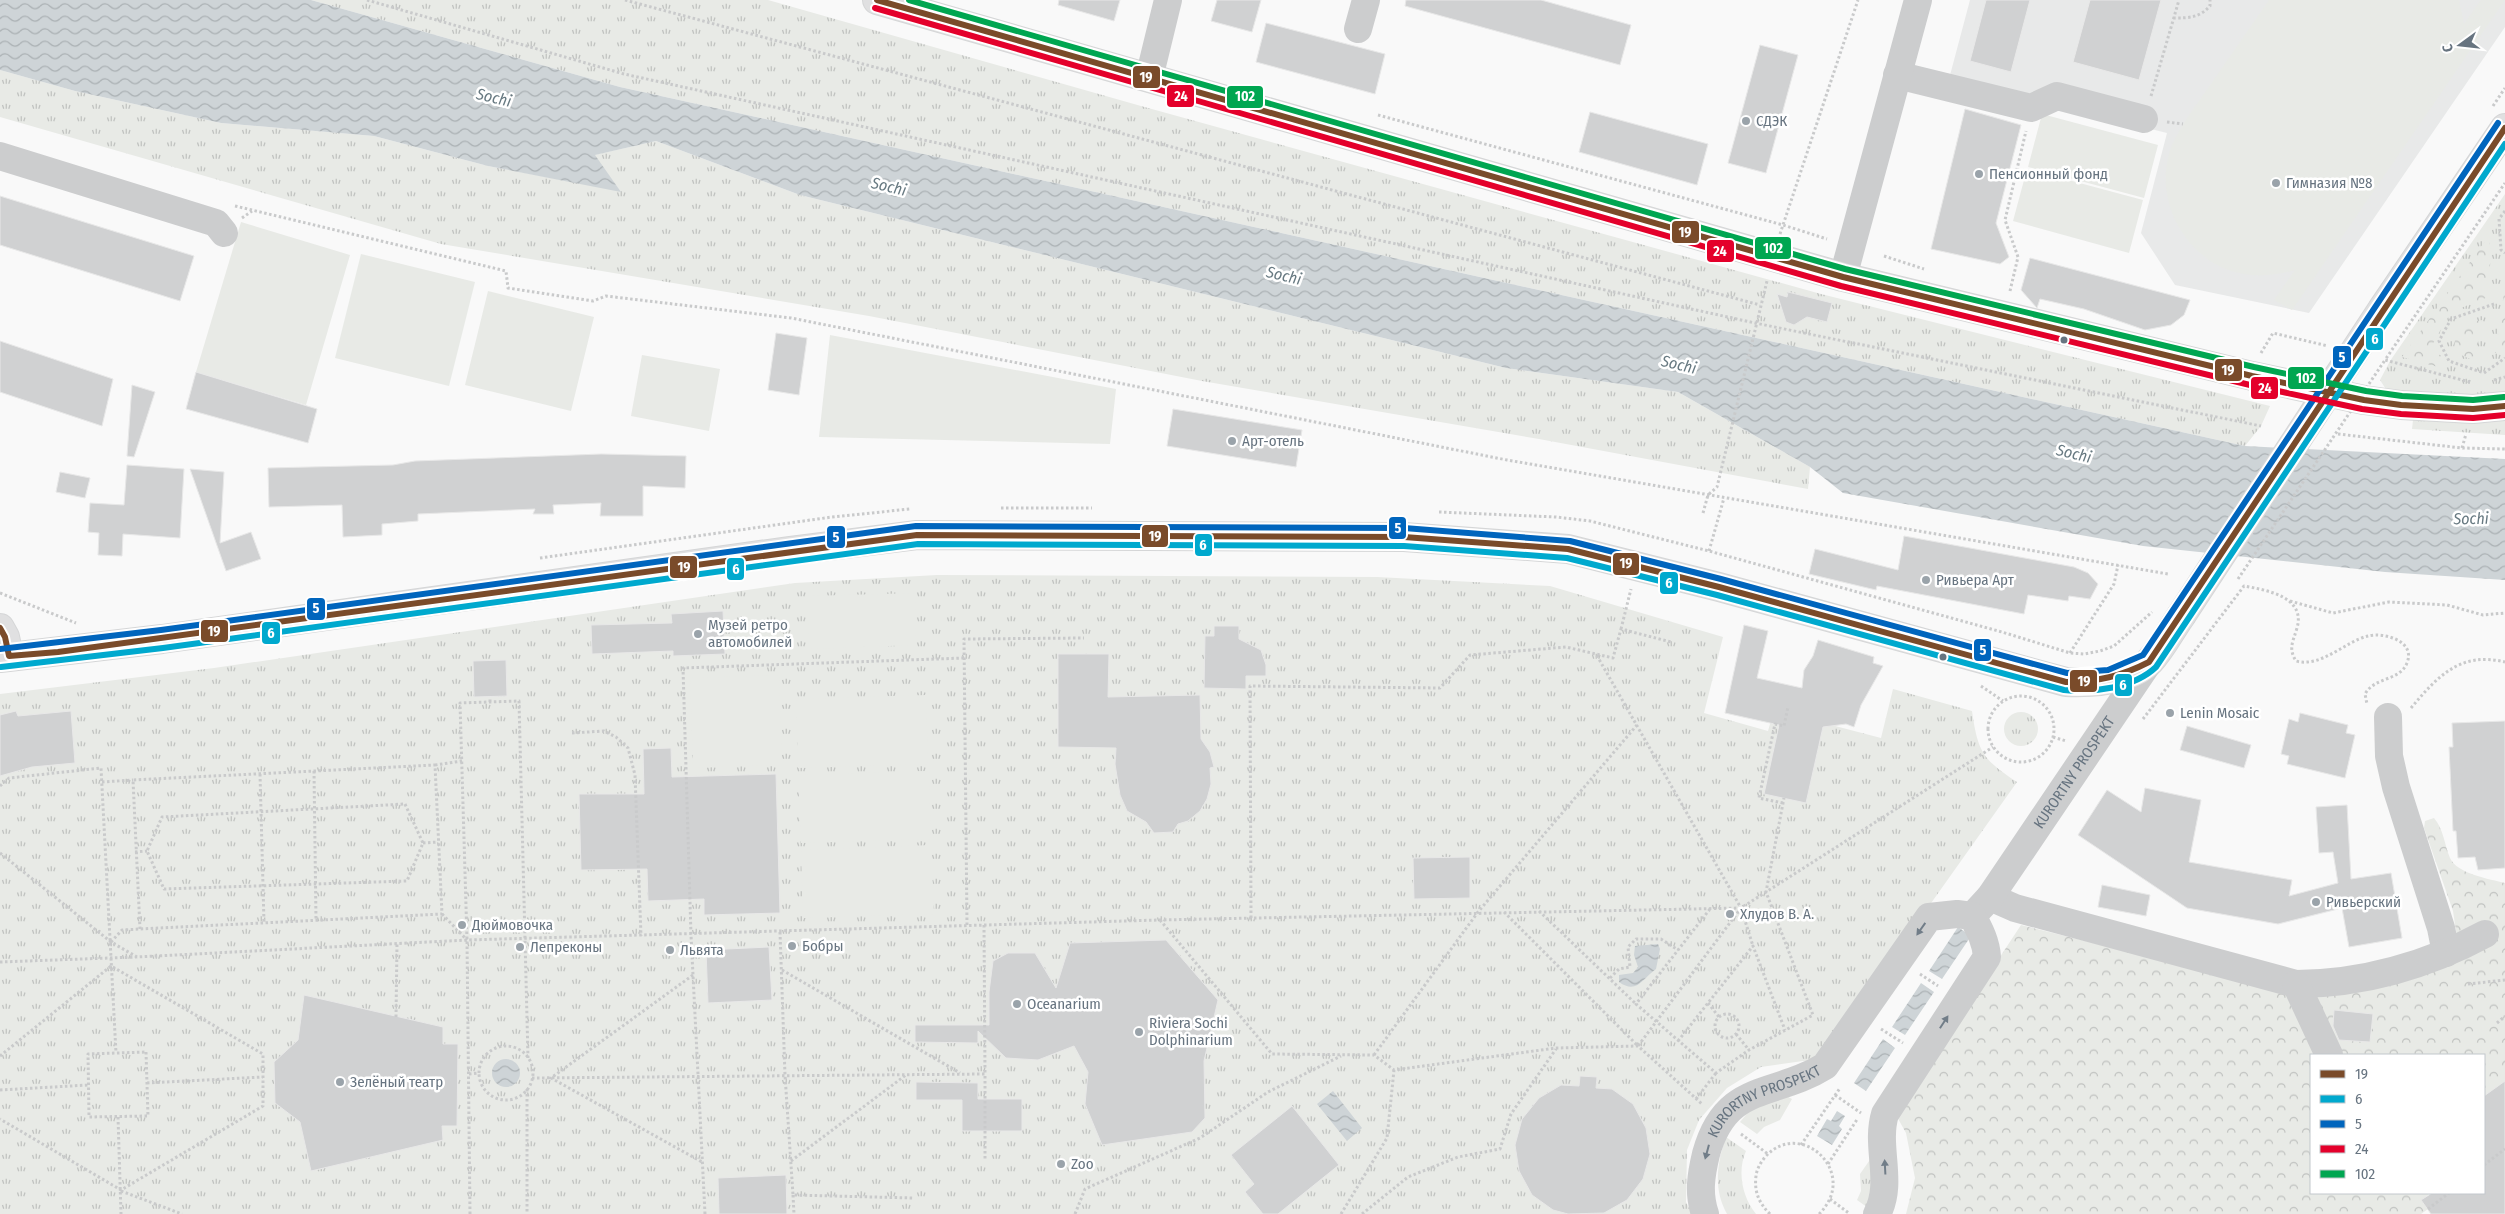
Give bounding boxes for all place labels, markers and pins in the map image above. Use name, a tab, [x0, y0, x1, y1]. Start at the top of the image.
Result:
place label: СДЭК	[1756, 112, 1787, 130]
marker: СДЭК	[1740, 115, 1752, 127]
place label: Пенсионный фонд	[1989, 165, 2108, 183]
marker: Пенсионный фонд	[1973, 168, 1985, 180]
place label: Гимназия №8	[2286, 174, 2373, 192]
marker: Гимназия №8	[2270, 177, 2282, 189]
unlabelled marker	[2059, 335, 2069, 345]
place label: Арт-отель	[1242, 432, 1304, 450]
marker: Арт-отель	[1226, 435, 1238, 447]
place label: Ривьера Арт	[1936, 571, 2015, 589]
marker: Ривьера Арт	[1920, 574, 1932, 586]
place label: Музей ретро автомобилей	[708, 616, 792, 651]
marker: Музей ретро автомобилей	[692, 628, 704, 640]
unlabelled marker	[1938, 652, 1948, 662]
place label: Lenin Mosaic	[2180, 704, 2260, 722]
marker: Lenin Mosaic	[2164, 707, 2176, 719]
place label: Ривьерский	[2326, 893, 2401, 911]
marker: Ривьерский	[2310, 896, 2322, 908]
place label: Хлудов В. А.	[1740, 905, 1814, 923]
marker: Хлудов В. А.	[1724, 908, 1736, 920]
place label: Дюймовочка	[471, 916, 553, 934]
marker: Дюймовочка	[456, 919, 468, 931]
place label: Бобры	[802, 937, 844, 955]
place label: Лепреконы	[530, 938, 602, 956]
marker: Бобры	[786, 940, 798, 952]
marker: Лепреконы	[514, 941, 526, 953]
place label: Львята	[680, 941, 724, 959]
marker: Львята	[664, 944, 676, 956]
place label: Oceanarium	[1027, 995, 1101, 1013]
marker: Oceanarium	[1011, 998, 1023, 1010]
place label: Riviera Sochi Dolphinarium	[1149, 1014, 1233, 1049]
marker: Riviera Sochi Dolphinarium	[1133, 1026, 1145, 1038]
place label: Зелёный театр	[350, 1073, 443, 1091]
marker: Зелёный театр	[334, 1076, 346, 1088]
place label: Zoo	[1071, 1155, 1094, 1173]
marker: Zoo	[1055, 1158, 1067, 1170]

